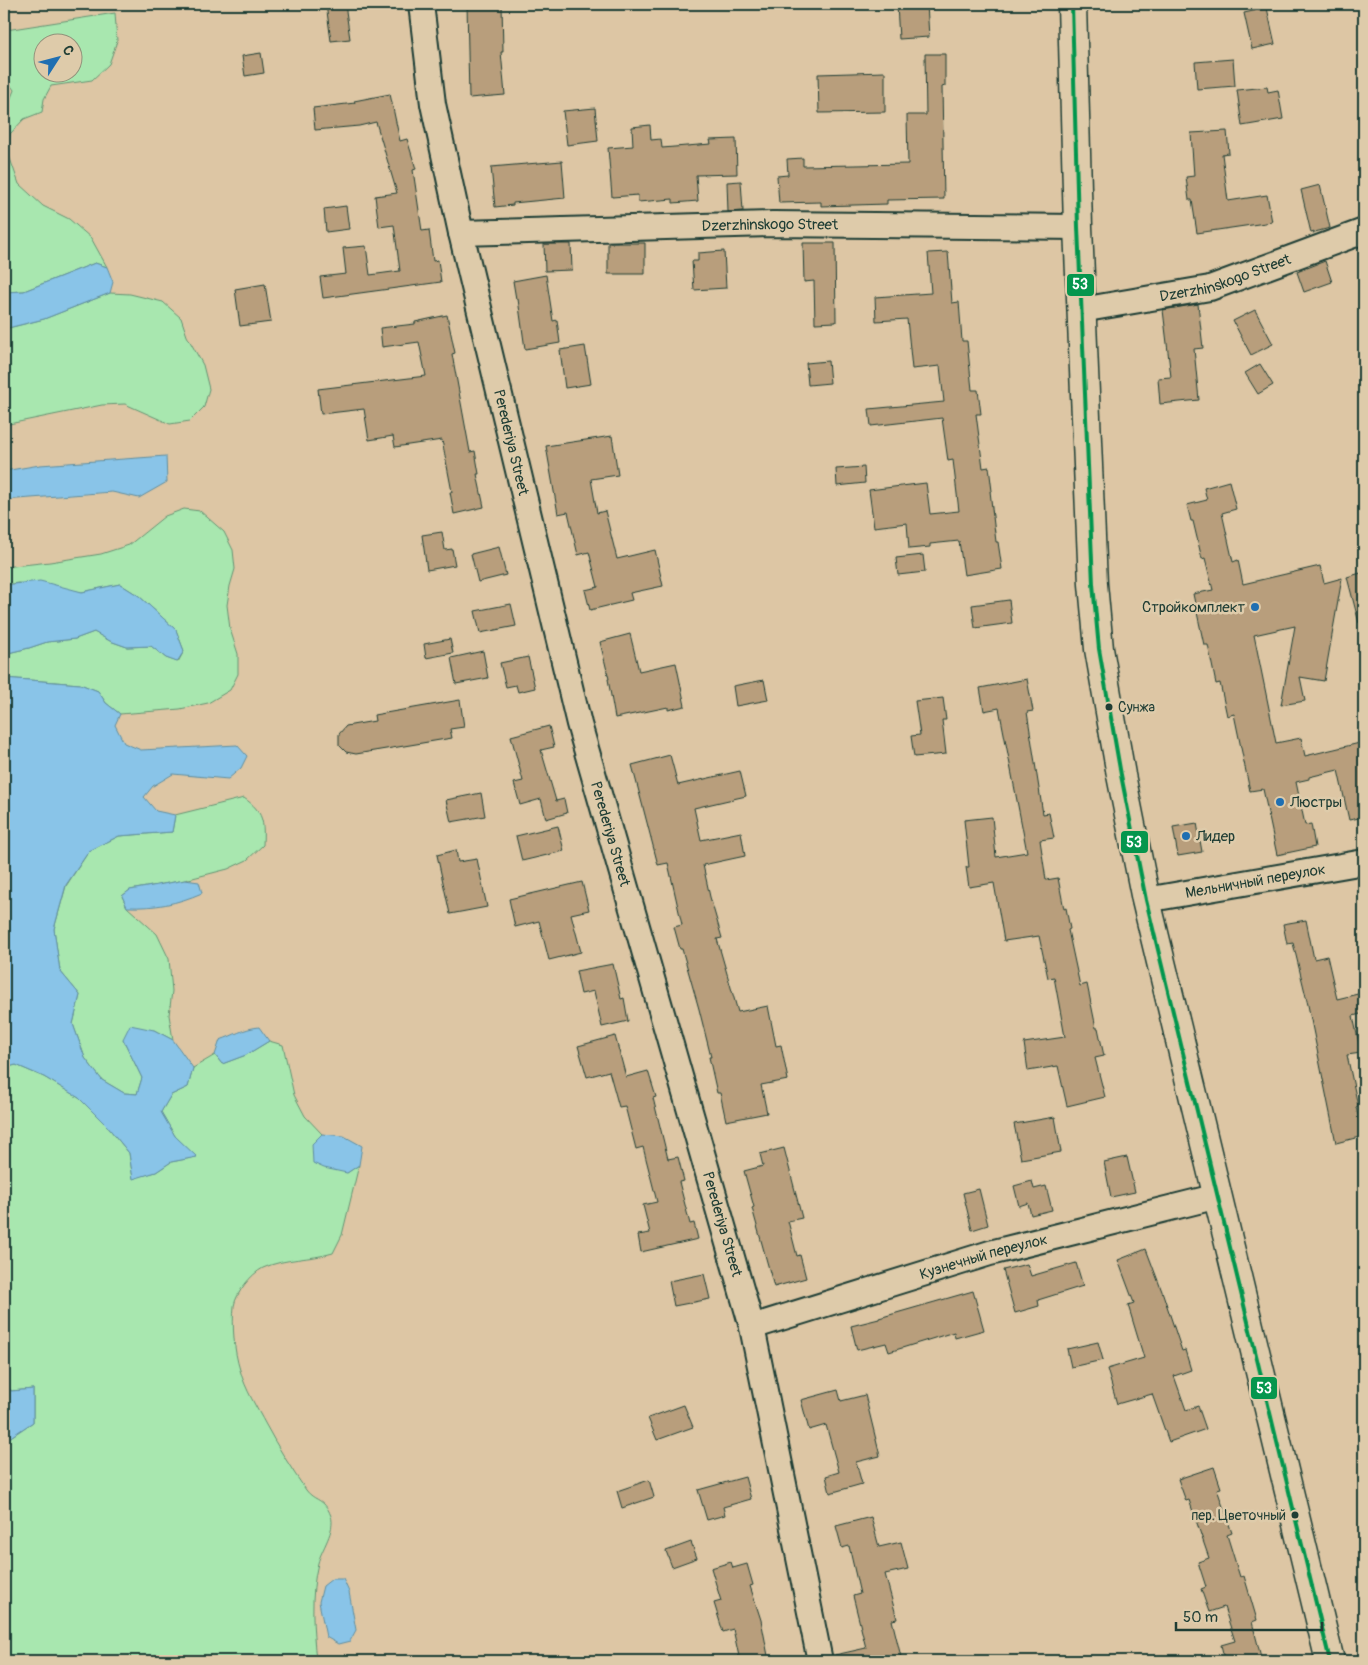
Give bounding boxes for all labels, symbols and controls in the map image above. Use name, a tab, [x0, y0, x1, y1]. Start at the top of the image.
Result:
north arrow	[32, 32, 82, 82]
text: С	[59, 42, 78, 59]
street label: Dzerzhinskogo Street	[701, 214, 839, 236]
street label: Dzerzhinskogo Street	[1158, 249, 1294, 306]
line badge: 53	[1066, 273, 1095, 297]
text: 53	[1072, 276, 1088, 293]
street label: Perederiya Street	[489, 387, 533, 498]
place label: Стройкомплект	[1142, 598, 1245, 617]
marker: Стройкомплект	[1249, 601, 1261, 613]
place label: Сунжа	[1118, 699, 1155, 716]
marker: Сунжа	[1104, 702, 1114, 712]
street label: Perederiya Street	[586, 779, 635, 890]
place label: Люстры	[1289, 793, 1342, 812]
marker: Люстры	[1274, 796, 1286, 808]
place label: Лидер	[1195, 827, 1235, 846]
line badge: 53	[1120, 830, 1149, 854]
marker: Лидер	[1180, 830, 1192, 842]
text: 53	[1126, 834, 1142, 851]
street label: Мельничный переулок	[1184, 859, 1327, 902]
street label: Perederiya Street	[698, 1169, 747, 1280]
street label: Кузнечный переулок	[917, 1229, 1050, 1284]
line badge: 53	[1250, 1376, 1278, 1400]
text: 53	[1256, 1380, 1272, 1397]
place label: пер. Цветочный	[1191, 1507, 1286, 1524]
marker: пер. Цветочный	[1290, 1510, 1300, 1520]
scale bar	[1176, 1600, 1322, 1632]
text: 50 m	[1183, 1608, 1218, 1627]

